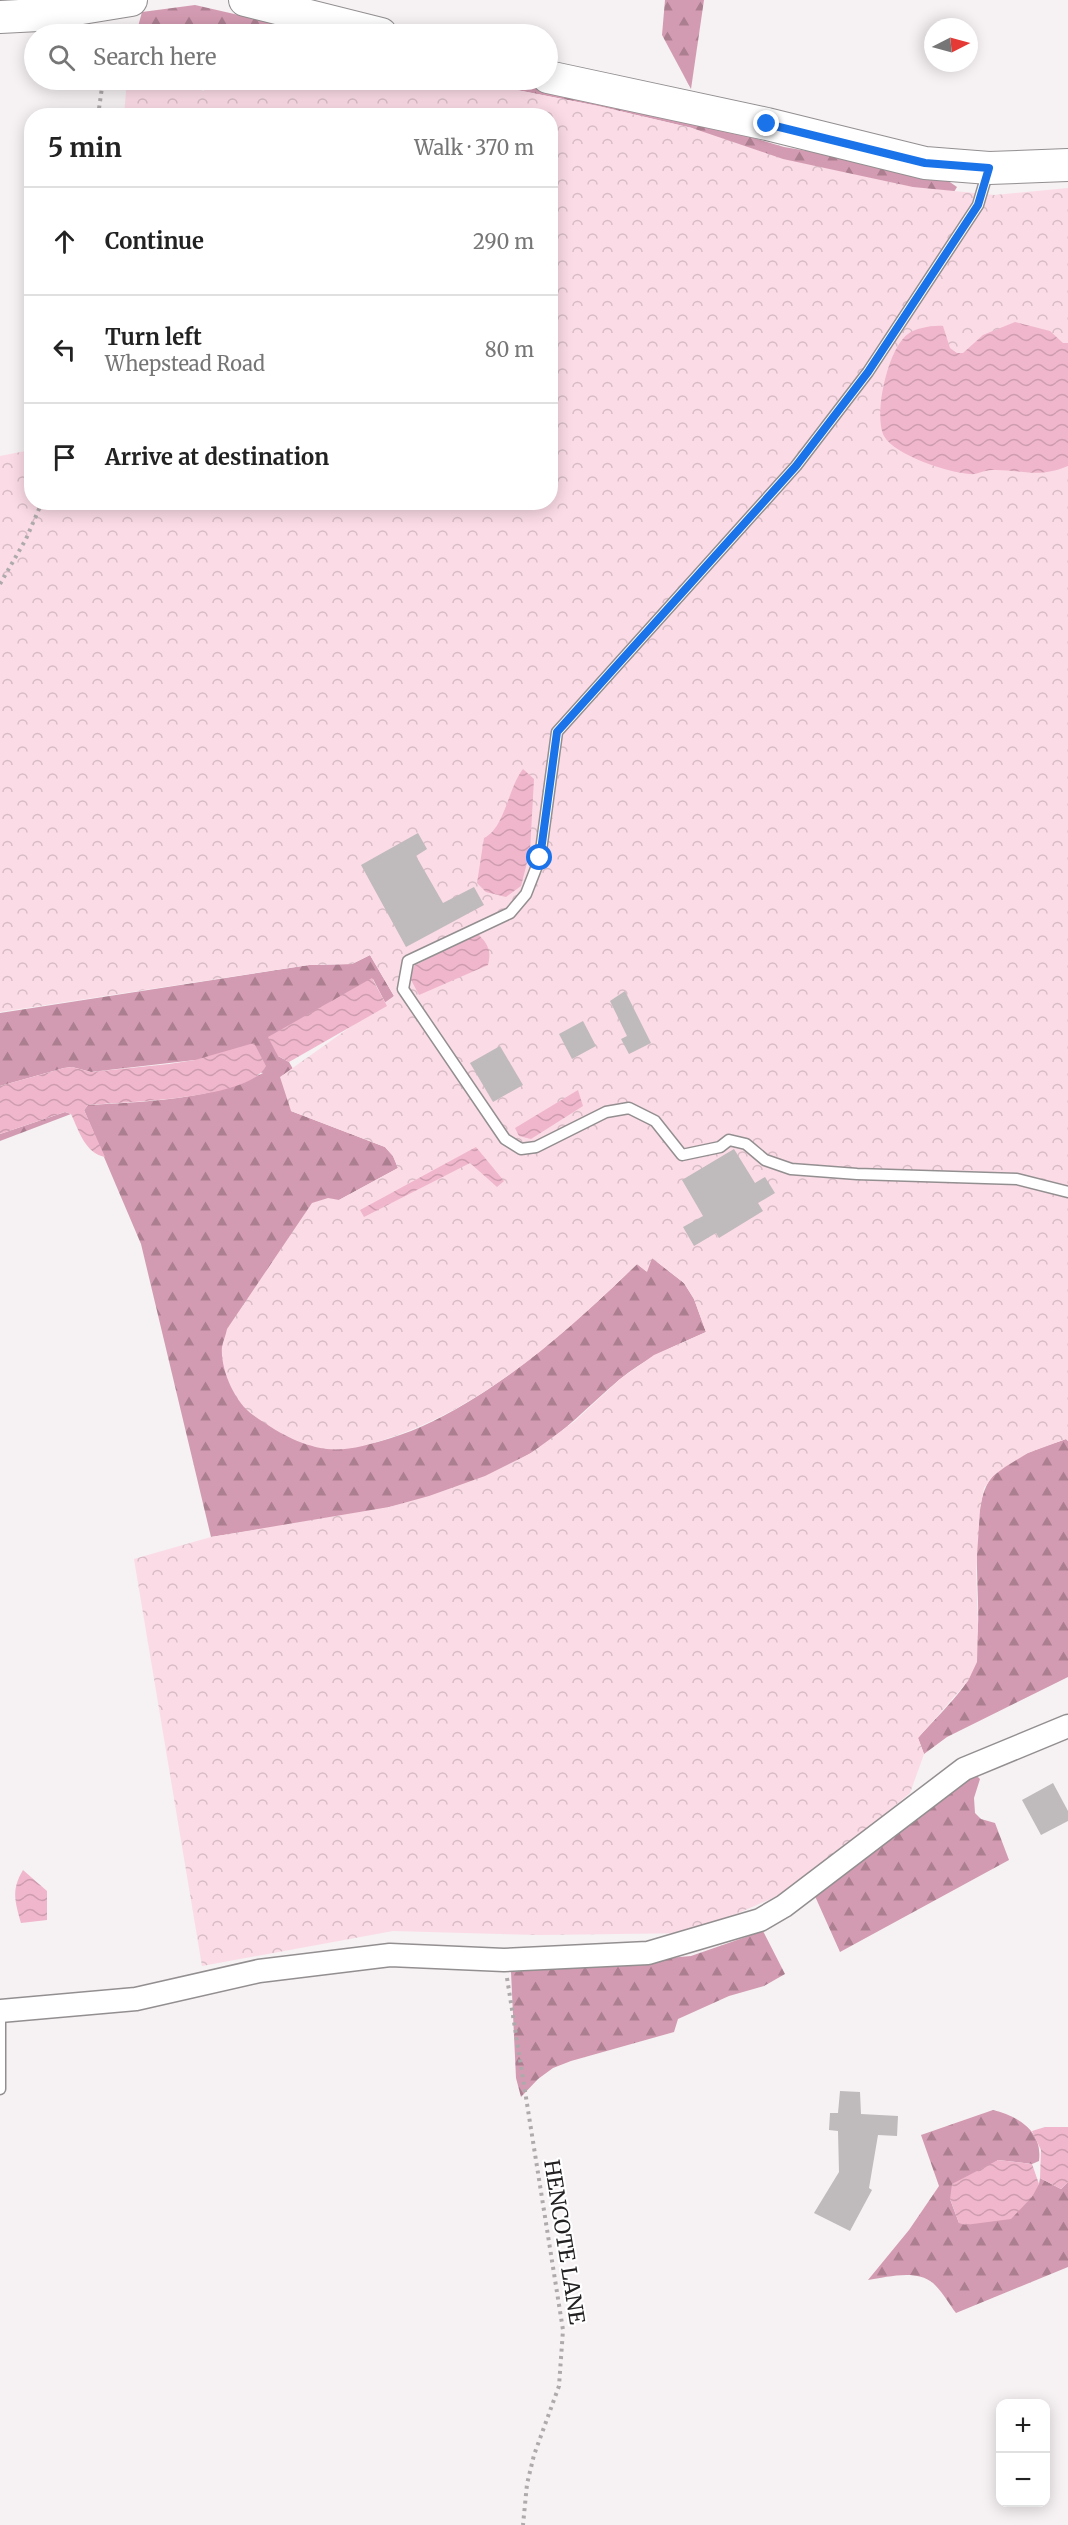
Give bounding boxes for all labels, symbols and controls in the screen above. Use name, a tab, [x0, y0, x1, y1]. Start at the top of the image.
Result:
north arrow	[924, 18, 978, 72]
search box	[24, 24, 558, 90]
icon: search	[45, 41, 78, 74]
text: Search here	[93, 43, 216, 71]
route end	[753, 110, 779, 136]
text: 5 min	[48, 131, 122, 164]
text: Walk · 370 m	[414, 135, 534, 160]
icon: ahead	[48, 225, 81, 258]
text: Continue	[105, 227, 204, 255]
text: 290 m	[473, 229, 534, 254]
text: Turn left	[105, 323, 202, 351]
icon: left	[48, 333, 81, 366]
text: 80 m	[485, 337, 534, 362]
text: Whepstead Road	[105, 351, 265, 376]
icon: arrive	[48, 441, 81, 474]
text: Arrive at destination	[105, 443, 329, 471]
route start	[526, 844, 552, 870]
street label: HENCOTE LANE	[538, 2158, 591, 2327]
map controls	[996, 2399, 1050, 2507]
button: +	[996, 2399, 1050, 2453]
button: −	[996, 2453, 1050, 2507]

